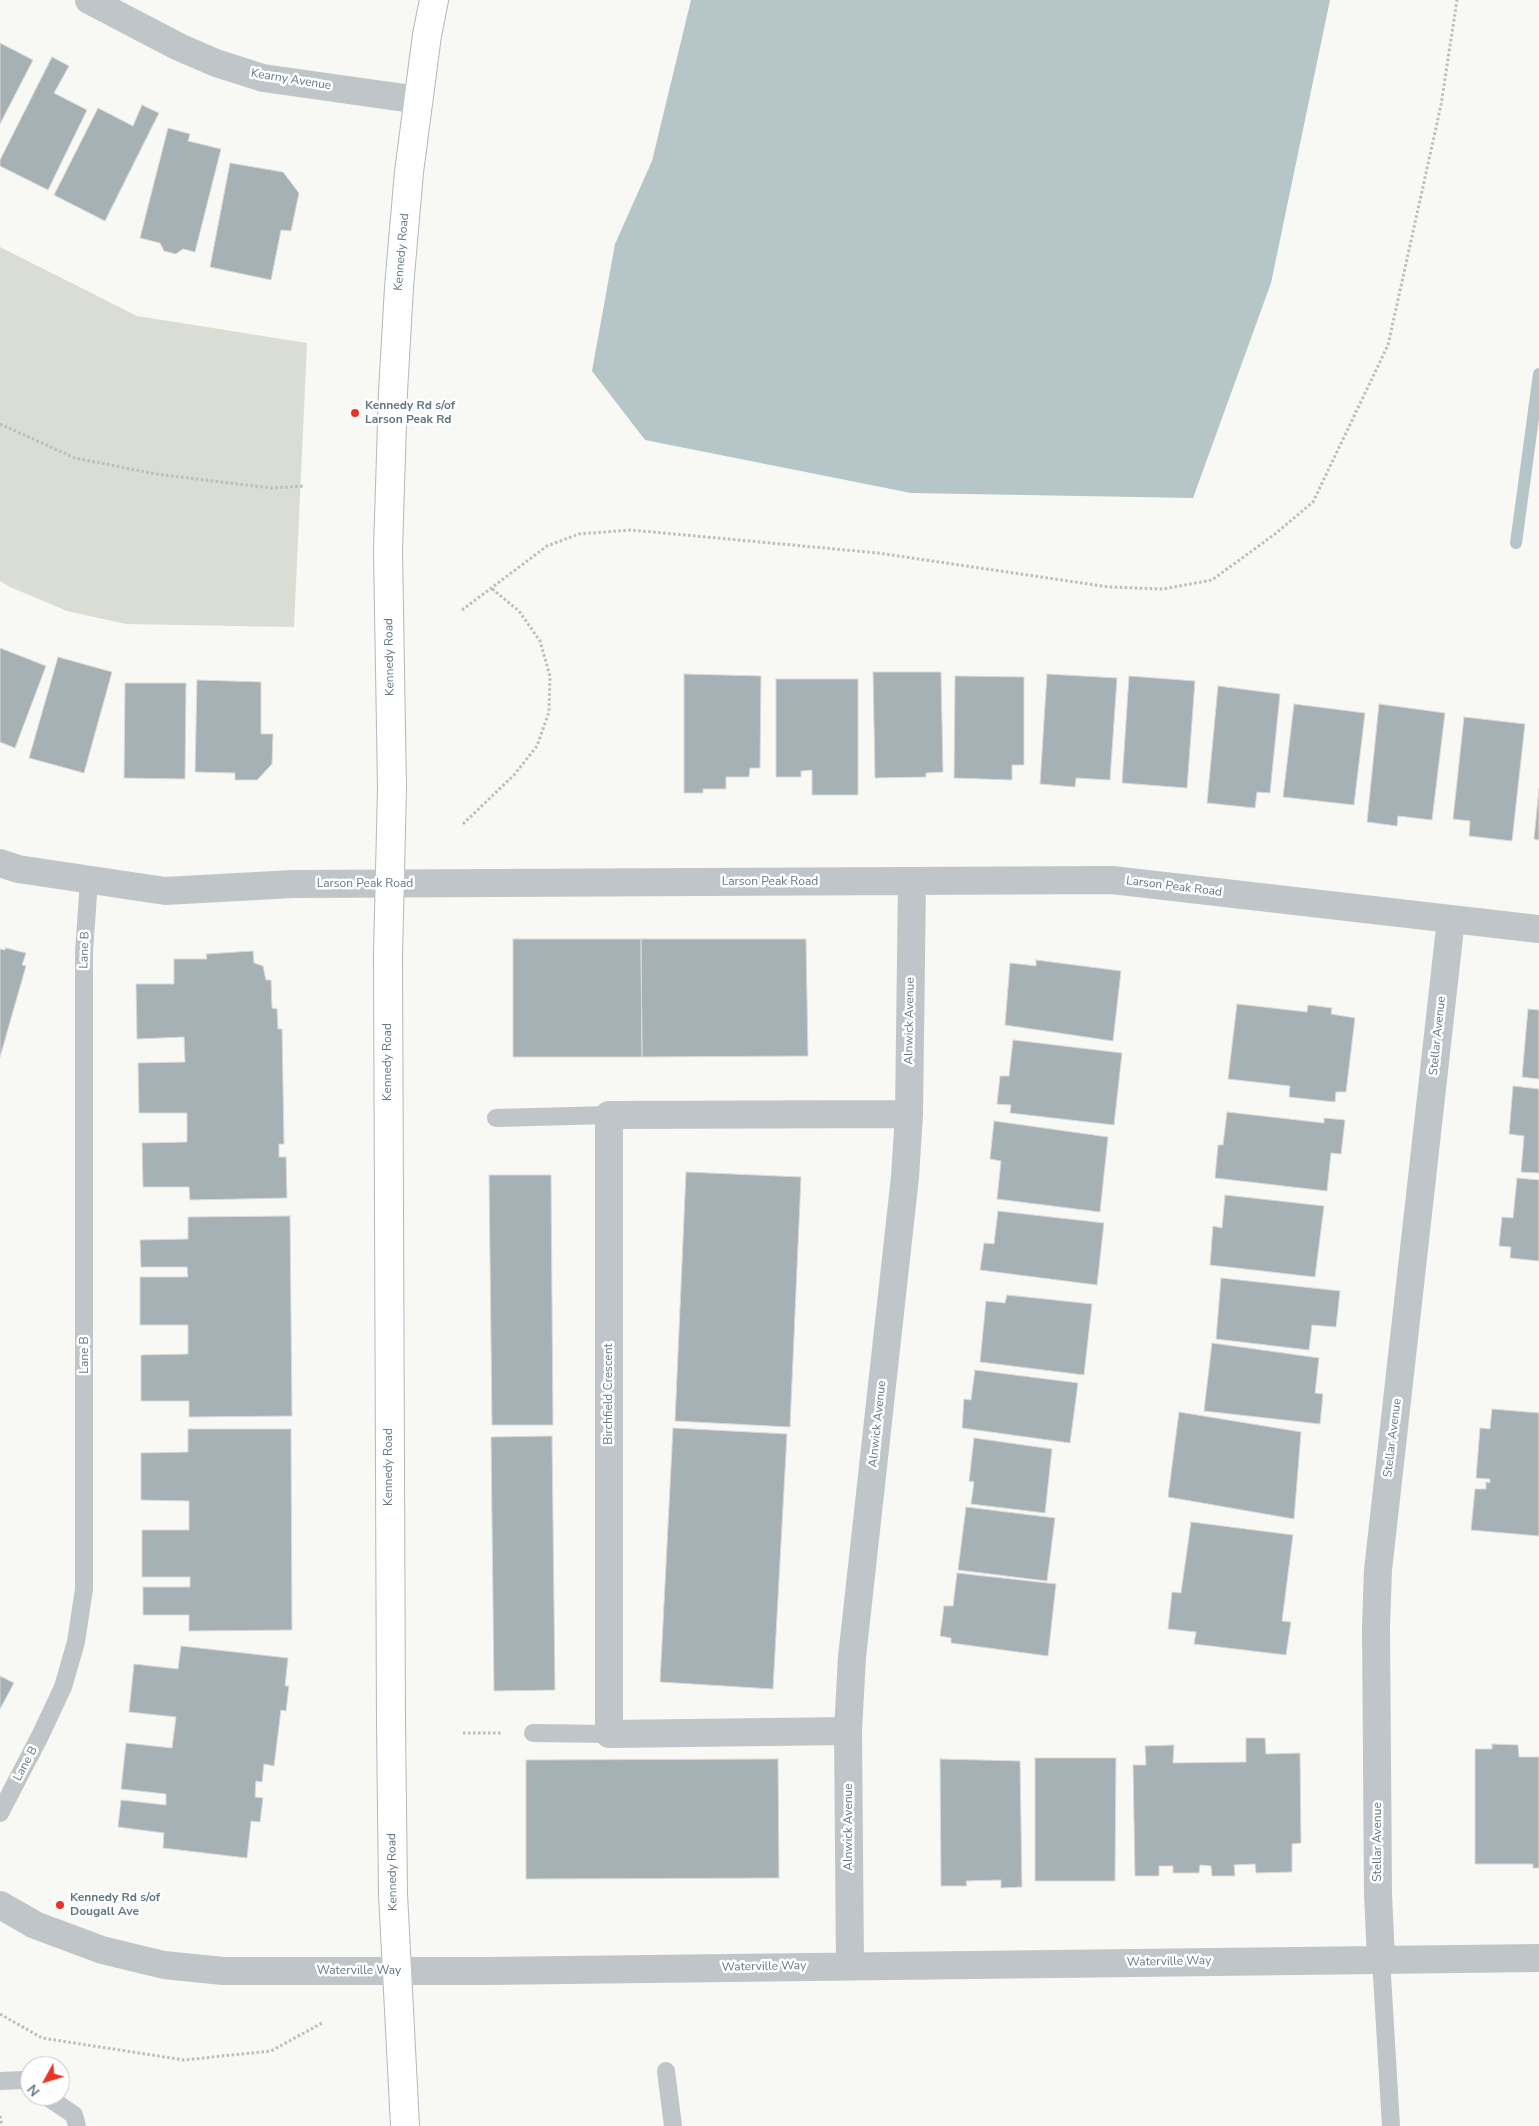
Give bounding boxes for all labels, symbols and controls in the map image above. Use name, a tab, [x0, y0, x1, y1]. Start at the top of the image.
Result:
street label: Kearny Avenue	[250, 67, 332, 93]
street label: Kennedy Road	[391, 213, 413, 291]
place label: Kennedy Rd s/of Larson Peak Rd	[365, 399, 455, 427]
marker: Kennedy Rd s/of Larson Peak Rd	[349, 407, 361, 419]
street label: Kennedy Road	[382, 618, 398, 696]
street label: Larson Peak Road	[1125, 874, 1223, 900]
street label: Larson Peak Road	[722, 875, 818, 889]
street label: Larson Peak Road	[317, 877, 413, 891]
street label: Lane B	[77, 931, 93, 969]
street label: Alnwick Avenue	[902, 977, 918, 1065]
street label: Stellar Avenue	[1427, 996, 1449, 1076]
street label: Kennedy Road	[381, 1023, 395, 1101]
street label: Lane B	[78, 1336, 92, 1374]
street label: Birchfield Crescent	[602, 1343, 616, 1445]
street label: Alnwick Avenue	[866, 1380, 890, 1468]
street label: Stellar Avenue	[1381, 1398, 1405, 1478]
street label: Kennedy Road	[382, 1428, 396, 1506]
street label: Lane B	[11, 1744, 41, 1784]
street label: Alnwick Avenue	[842, 1783, 856, 1871]
street label: Stellar Avenue	[1371, 1802, 1385, 1882]
street label: Kennedy Road	[385, 1833, 401, 1911]
place label: Kennedy Rd s/of Dougall Ave	[70, 1891, 160, 1919]
marker: Kennedy Rd s/of Dougall Ave	[54, 1899, 66, 1911]
street label: Waterville Way	[1127, 1954, 1211, 1970]
street label: Waterville Way	[722, 1959, 806, 1975]
street label: Waterville Way	[317, 1964, 401, 1978]
north arrow	[20, 2056, 70, 2106]
text: N	[23, 2080, 44, 2100]

